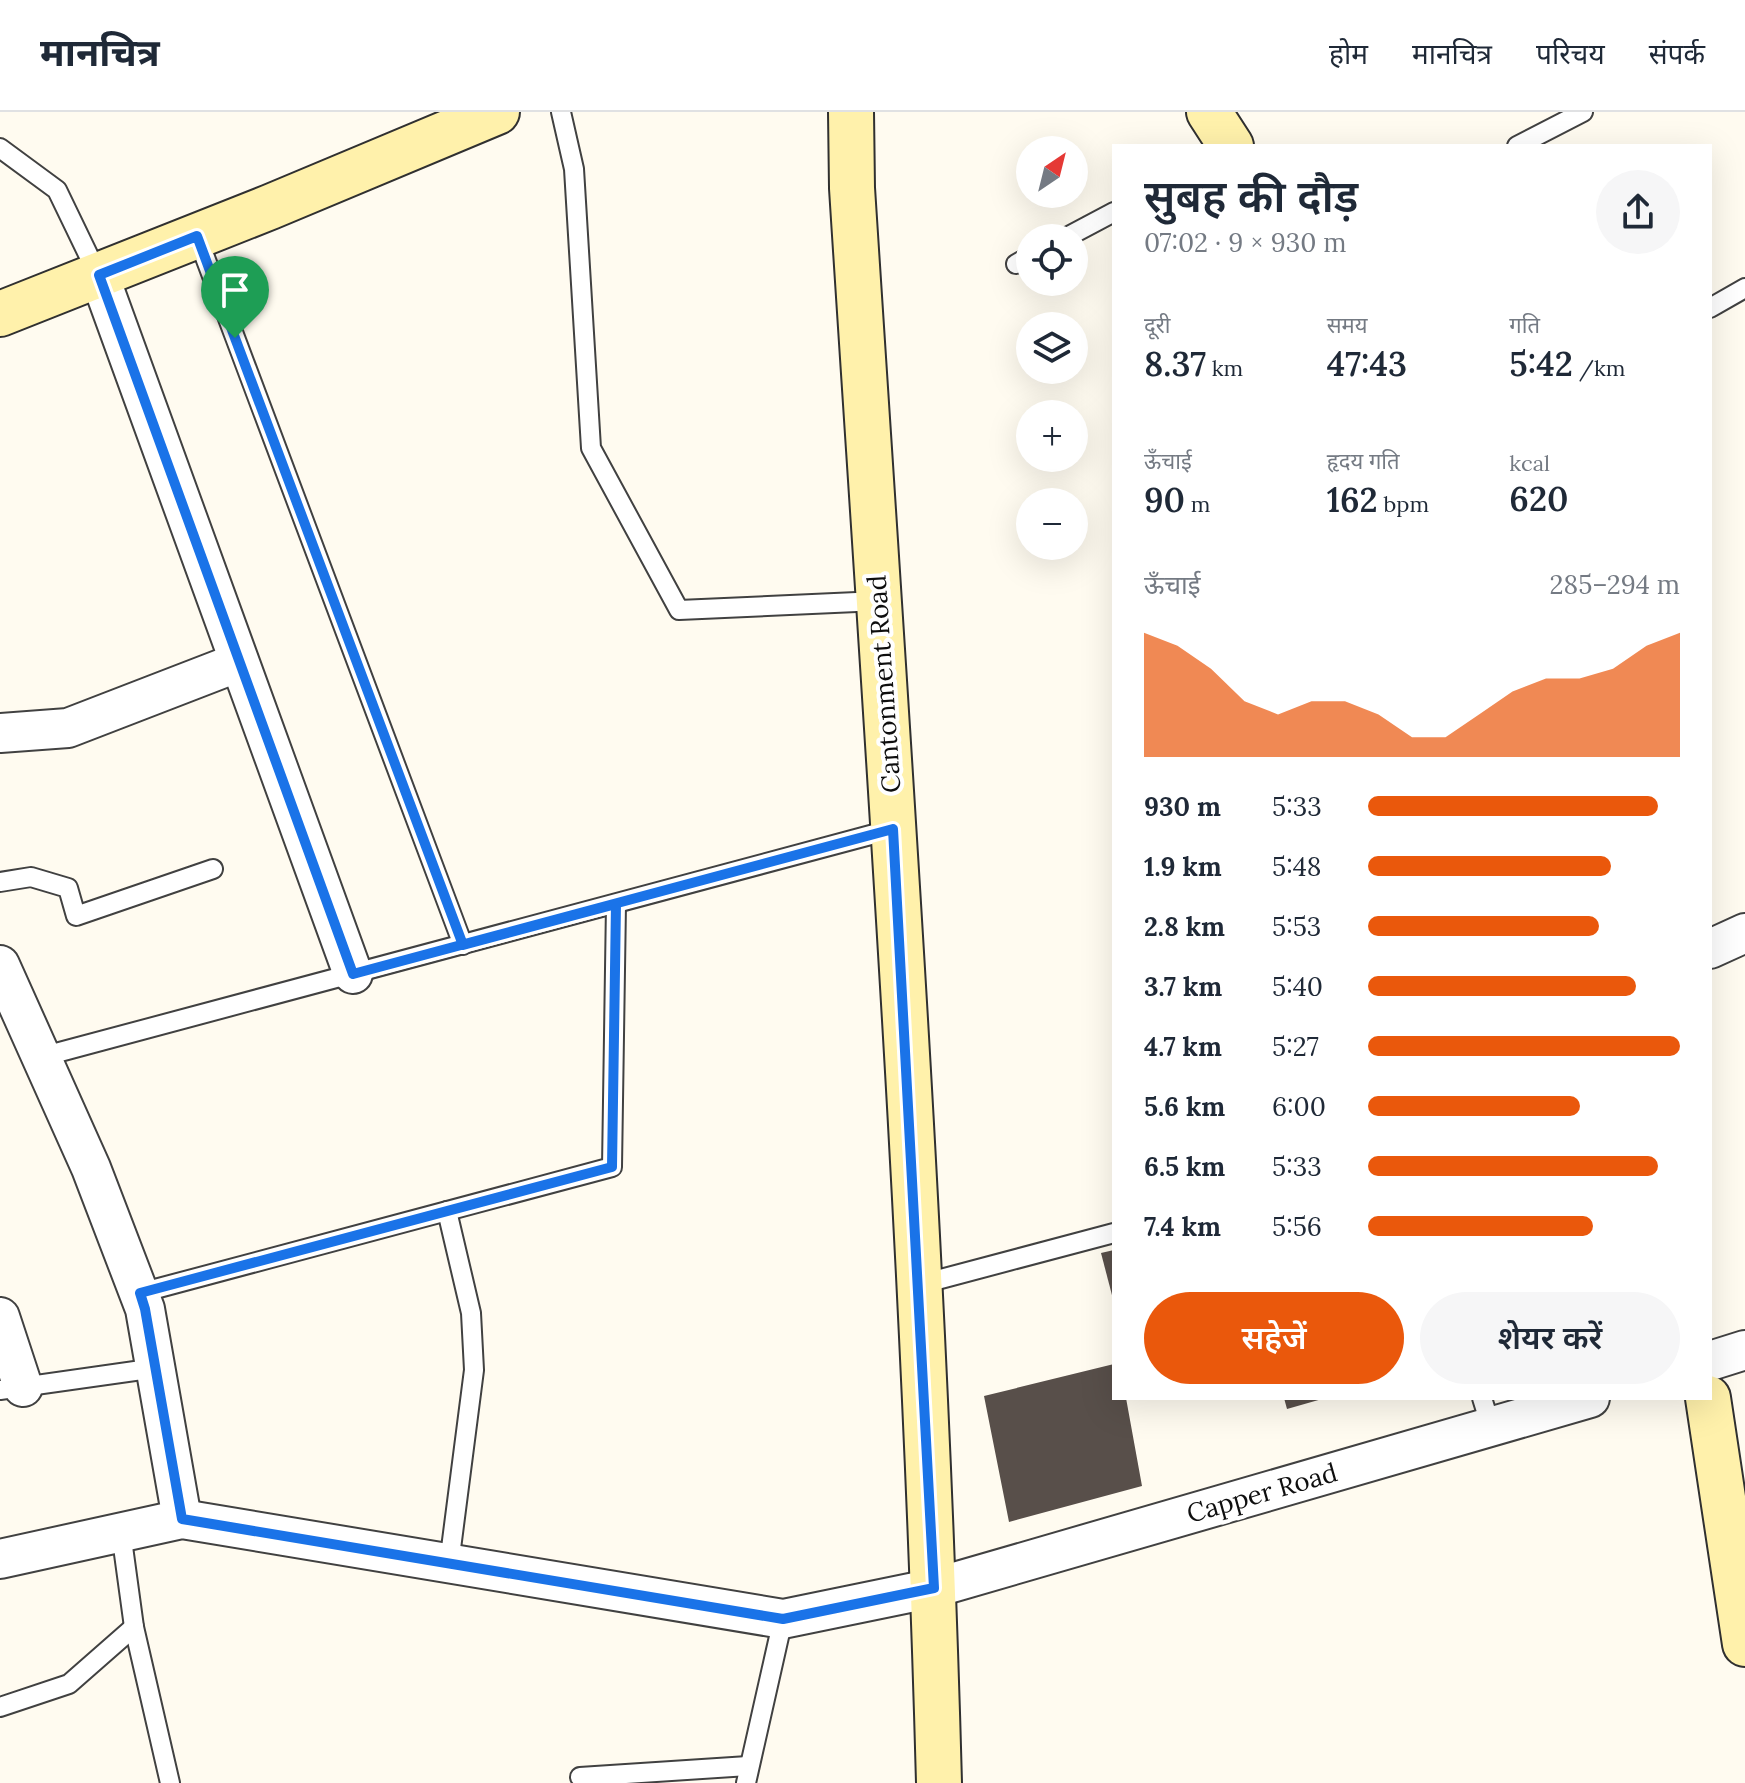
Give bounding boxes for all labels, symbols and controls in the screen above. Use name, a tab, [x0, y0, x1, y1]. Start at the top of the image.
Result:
text: मानचित्र	[40, 28, 160, 76]
text: होम	[1329, 36, 1368, 72]
text: मानचित्र	[1412, 36, 1492, 72]
text: परिचय	[1536, 36, 1605, 72]
text: संपर्क	[1649, 36, 1705, 72]
north arrow	[1016, 136, 1088, 208]
map controls	[1016, 136, 1088, 560]
text: सुबह की दौड़	[1144, 168, 1358, 224]
button: share	[1596, 170, 1680, 254]
button: locate	[1016, 224, 1088, 296]
text: 07:02 · 9 × 930 m	[1144, 226, 1346, 259]
pin	[201, 256, 269, 338]
icon: arrive	[213, 268, 257, 312]
text: दूरी	[1144, 311, 1170, 339]
text: समय	[1327, 311, 1367, 339]
text: गति	[1509, 311, 1540, 339]
button: layers	[1016, 312, 1088, 384]
text: 8.37	[1144, 342, 1206, 385]
text: 47:43	[1327, 342, 1407, 385]
text: 5:42	[1509, 342, 1573, 385]
text: km	[1206, 354, 1243, 382]
text: /km	[1573, 354, 1625, 382]
button: +	[1016, 400, 1088, 472]
text: ऊँचाई	[1144, 447, 1192, 475]
text: हृदय गति	[1327, 447, 1400, 475]
text: kcal	[1509, 449, 1550, 477]
text: 620	[1509, 477, 1569, 520]
text: 90	[1144, 478, 1185, 521]
text: 162	[1327, 478, 1378, 521]
button: −	[1016, 488, 1088, 560]
text: m	[1185, 490, 1211, 518]
text: bpm	[1378, 490, 1429, 518]
text: ऊँचाई	[1144, 568, 1200, 601]
text: 285–294 m	[1550, 568, 1680, 601]
street label: Cantonment Road	[859, 574, 908, 794]
text: 930 m	[1144, 790, 1221, 823]
text: 5:33	[1272, 790, 1322, 823]
text: 1.9 km	[1144, 850, 1222, 883]
text: 5:48	[1272, 850, 1321, 883]
text: 2.8 km	[1144, 910, 1225, 943]
text: 5:53	[1272, 910, 1321, 943]
text: 3.7 km	[1144, 970, 1222, 1003]
text: 5:40	[1272, 970, 1323, 1003]
text: 4.7 km	[1144, 1030, 1222, 1063]
text: 5:27	[1272, 1030, 1319, 1063]
text: 5.6 km	[1144, 1090, 1225, 1123]
text: 6:00	[1272, 1090, 1326, 1123]
text: 6.5 km	[1144, 1150, 1225, 1183]
text: 5:33	[1272, 1150, 1322, 1183]
text: 7.4 km	[1144, 1210, 1221, 1243]
text: 5:56	[1272, 1210, 1322, 1243]
button: सहेजें	[1144, 1292, 1404, 1384]
button: शेयर करें	[1420, 1292, 1680, 1384]
street label: Capper Road	[1183, 1455, 1341, 1530]

